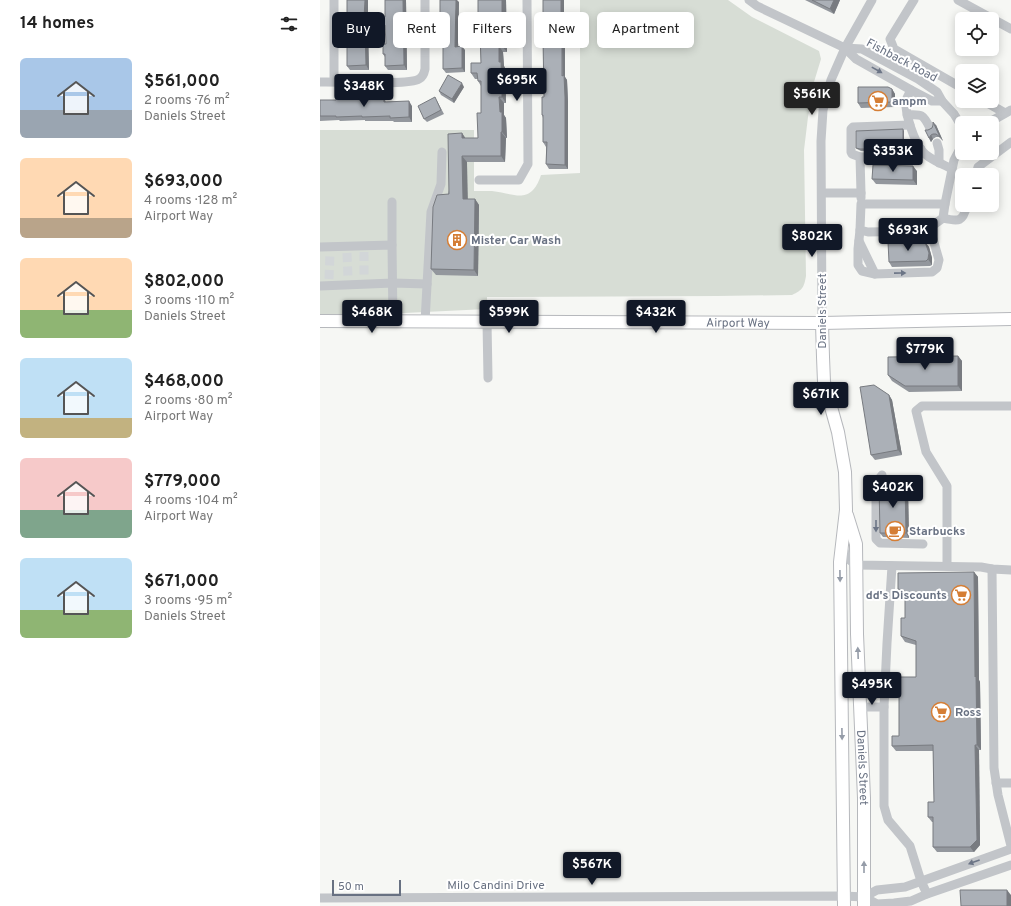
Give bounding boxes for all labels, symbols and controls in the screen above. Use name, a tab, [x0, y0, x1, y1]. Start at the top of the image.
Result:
chip: Buy	[332, 12, 385, 48]
chip: Rent	[393, 12, 450, 48]
chip: Filters	[458, 12, 526, 48]
chip: New	[534, 12, 589, 48]
chip: Apartment	[597, 12, 694, 48]
map controls	[955, 12, 999, 212]
button: locate	[955, 12, 999, 56]
text: 14 homes	[20, 13, 94, 35]
icon: filters	[278, 13, 300, 35]
street label: Fishback Road	[863, 35, 940, 86]
button: layers	[955, 64, 999, 108]
one-way arrow	[871, 67, 882, 74]
pin: $695K	[489, 68, 545, 102]
text: $561,000	[144, 71, 220, 93]
text: $695K	[497, 73, 538, 89]
icon: home	[52, 74, 100, 122]
pin: $348K	[336, 74, 392, 108]
text: $348K	[343, 79, 385, 95]
pin: $561K	[784, 82, 840, 116]
text: $561K	[793, 87, 831, 103]
supermarket icon: ampm	[867, 90, 889, 112]
text: 2 rooms · 76 m²	[144, 93, 230, 109]
place label: ampm	[892, 94, 927, 110]
text: Daniels Street	[144, 109, 226, 125]
button: +	[955, 116, 999, 160]
pin: $353K	[865, 139, 921, 173]
text: $353K	[873, 144, 913, 160]
button: −	[955, 168, 999, 212]
text: $693,000	[144, 171, 223, 193]
icon: home	[52, 174, 100, 222]
text: 4 rooms · 128 m²	[144, 193, 237, 209]
text: Airport Way	[144, 209, 213, 225]
pin: $693K	[880, 218, 936, 252]
text: $693K	[888, 223, 928, 239]
pin: $802K	[784, 224, 840, 258]
building icon: Mister Car Wash	[446, 229, 468, 251]
text: $802K	[791, 229, 833, 245]
place label: Mister Car Wash	[471, 233, 561, 249]
one-way arrow	[894, 269, 906, 276]
text: $802,000	[144, 271, 224, 293]
street label: Daniels Street	[815, 273, 831, 349]
icon: home	[52, 274, 100, 322]
text: 3 rooms · 110 m²	[144, 293, 234, 309]
pin: $468K	[344, 300, 400, 334]
pin: $599K	[481, 300, 537, 334]
pin: $432K	[628, 300, 684, 334]
text: $468K	[351, 305, 393, 321]
text: $599K	[489, 305, 529, 321]
text: $432K	[636, 305, 676, 321]
text: Daniels Street	[144, 309, 226, 325]
street label: Airport Way	[706, 316, 770, 332]
pin: $779K	[897, 337, 953, 371]
text: $779K	[906, 342, 944, 358]
text: $468,000	[144, 371, 224, 393]
icon: home	[52, 374, 100, 422]
pin: $671K	[793, 382, 849, 416]
text: $671K	[802, 387, 840, 403]
text: 2 rooms · 80 m²	[144, 393, 233, 409]
text: Airport Way	[144, 409, 213, 425]
text: $779,000	[144, 471, 221, 493]
icon: home	[52, 474, 100, 522]
pin: $402K	[865, 475, 921, 509]
text: $402K	[872, 480, 914, 496]
text: 4 rooms · 104 m²	[144, 493, 238, 509]
text: Airport Way	[144, 509, 213, 525]
one-way arrow	[873, 520, 879, 533]
cafe icon: Starbucks	[884, 520, 906, 542]
place label: Starbucks	[909, 524, 965, 540]
one-way arrow	[837, 570, 843, 583]
text: $671,000	[144, 571, 219, 593]
icon: home	[52, 574, 100, 622]
supermarket icon: dd's Discounts	[950, 584, 972, 606]
place label: dd's Discounts	[866, 588, 947, 604]
text: 3 rooms · 95 m²	[144, 593, 232, 609]
text: Daniels Street	[144, 609, 226, 625]
one-way arrow	[854, 647, 861, 659]
pin: $495K	[844, 672, 900, 706]
text: $495K	[851, 677, 893, 693]
supermarket icon: Ross	[930, 701, 952, 723]
place label: Ross	[955, 705, 981, 721]
one-way arrow	[839, 728, 845, 741]
street label: Daniels Street	[852, 730, 871, 805]
pin: $567K	[564, 852, 620, 886]
text: $567K	[572, 857, 612, 873]
one-way arrow	[861, 860, 867, 873]
one-way arrow	[968, 860, 980, 866]
scale bar	[332, 878, 401, 897]
street label: Milo Candini Drive	[447, 878, 545, 894]
text: 50 m	[338, 880, 364, 894]

